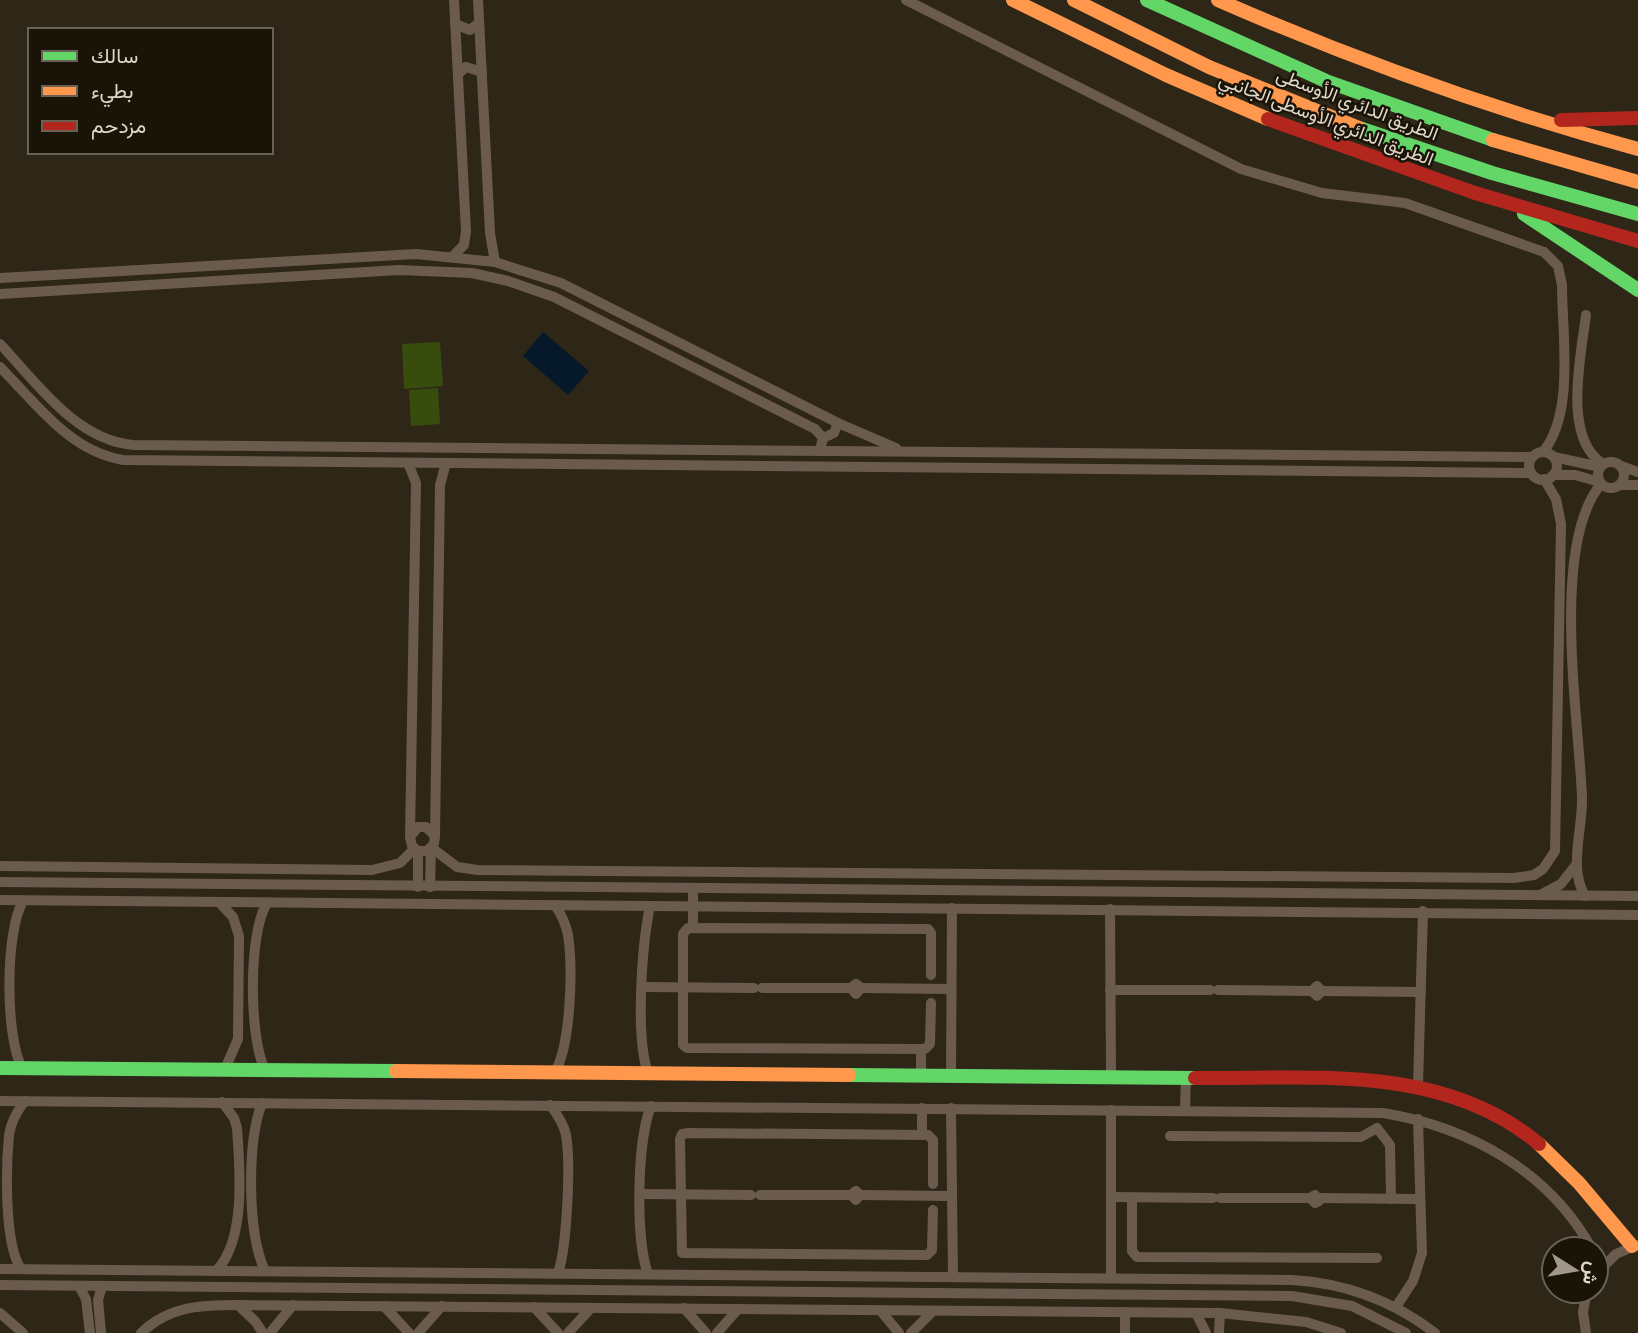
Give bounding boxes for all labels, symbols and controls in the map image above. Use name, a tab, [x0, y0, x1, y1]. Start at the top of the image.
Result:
legend	[28, 28, 273, 154]
text: سالك	[91, 44, 138, 69]
street label: الطريق الدائري الأوسطى	[1272, 64, 1441, 149]
street label: الطريق الدائري الأوسطى الجانبي	[1214, 68, 1437, 174]
text: بطيء	[91, 79, 134, 108]
text: مزدحم	[91, 114, 146, 140]
north arrow	[1540, 1235, 1610, 1305]
text: ش	[1577, 1260, 1604, 1287]

